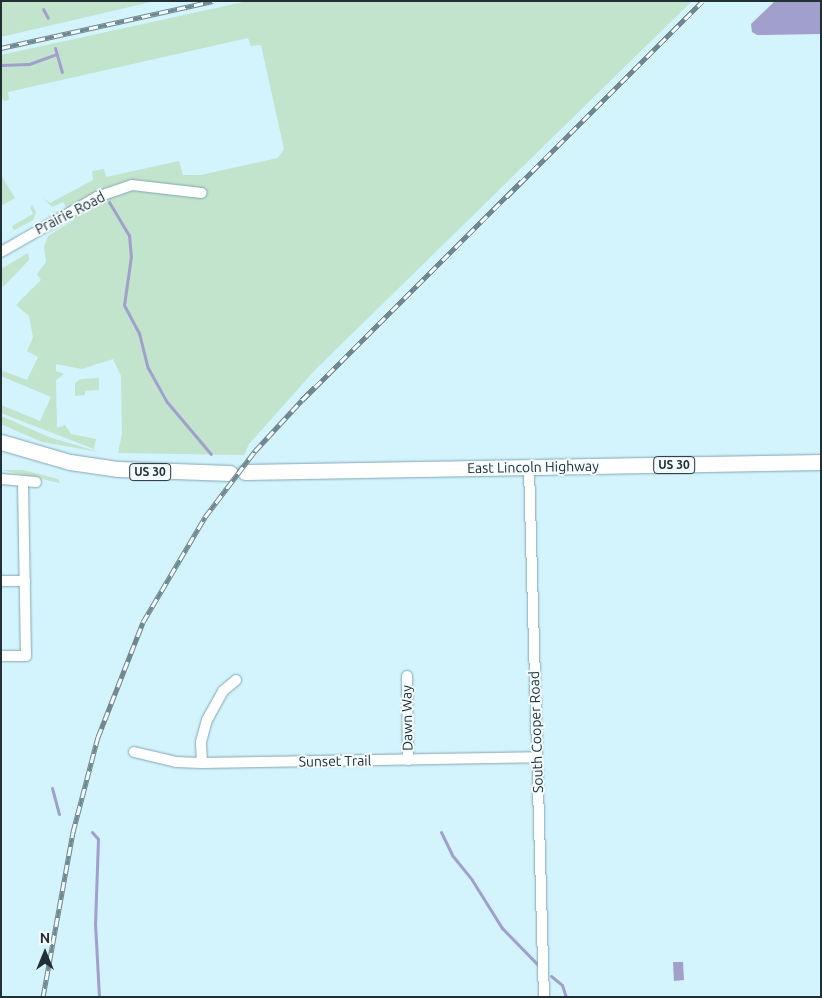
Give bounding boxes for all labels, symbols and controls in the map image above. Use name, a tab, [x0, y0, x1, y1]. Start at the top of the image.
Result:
street label: Prairie Road	[32, 188, 108, 238]
road number: US 30	[653, 456, 695, 474]
street label: East Lincoln Highway	[467, 457, 599, 477]
road number: US 30	[129, 462, 171, 482]
street label: South Cooper Road	[525, 671, 547, 793]
street label: Dawn Way	[398, 685, 416, 751]
street label: Sunset Trail	[299, 752, 371, 770]
north arrow	[20, 928, 70, 978]
text: N	[40, 930, 50, 946]

